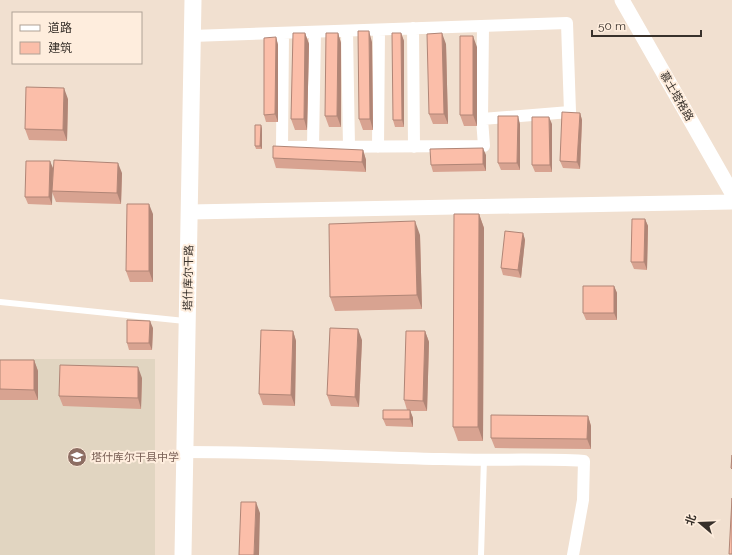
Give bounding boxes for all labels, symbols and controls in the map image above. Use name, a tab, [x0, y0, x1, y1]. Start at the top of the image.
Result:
legend	[12, 12, 142, 64]
scale bar	[592, 12, 701, 38]
text: 50 m	[598, 19, 626, 33]
text: 道路	[48, 21, 72, 35]
text: 建筑	[48, 41, 72, 55]
street label: 慕士塔格路	[657, 69, 696, 123]
street label: 塔什库尔干路	[181, 245, 196, 311]
school or university icon: 塔什库尔干县中学	[66, 446, 88, 468]
place label: 塔什库尔干县中学	[91, 451, 179, 464]
north arrow	[680, 503, 720, 543]
text: 北	[683, 513, 699, 527]

